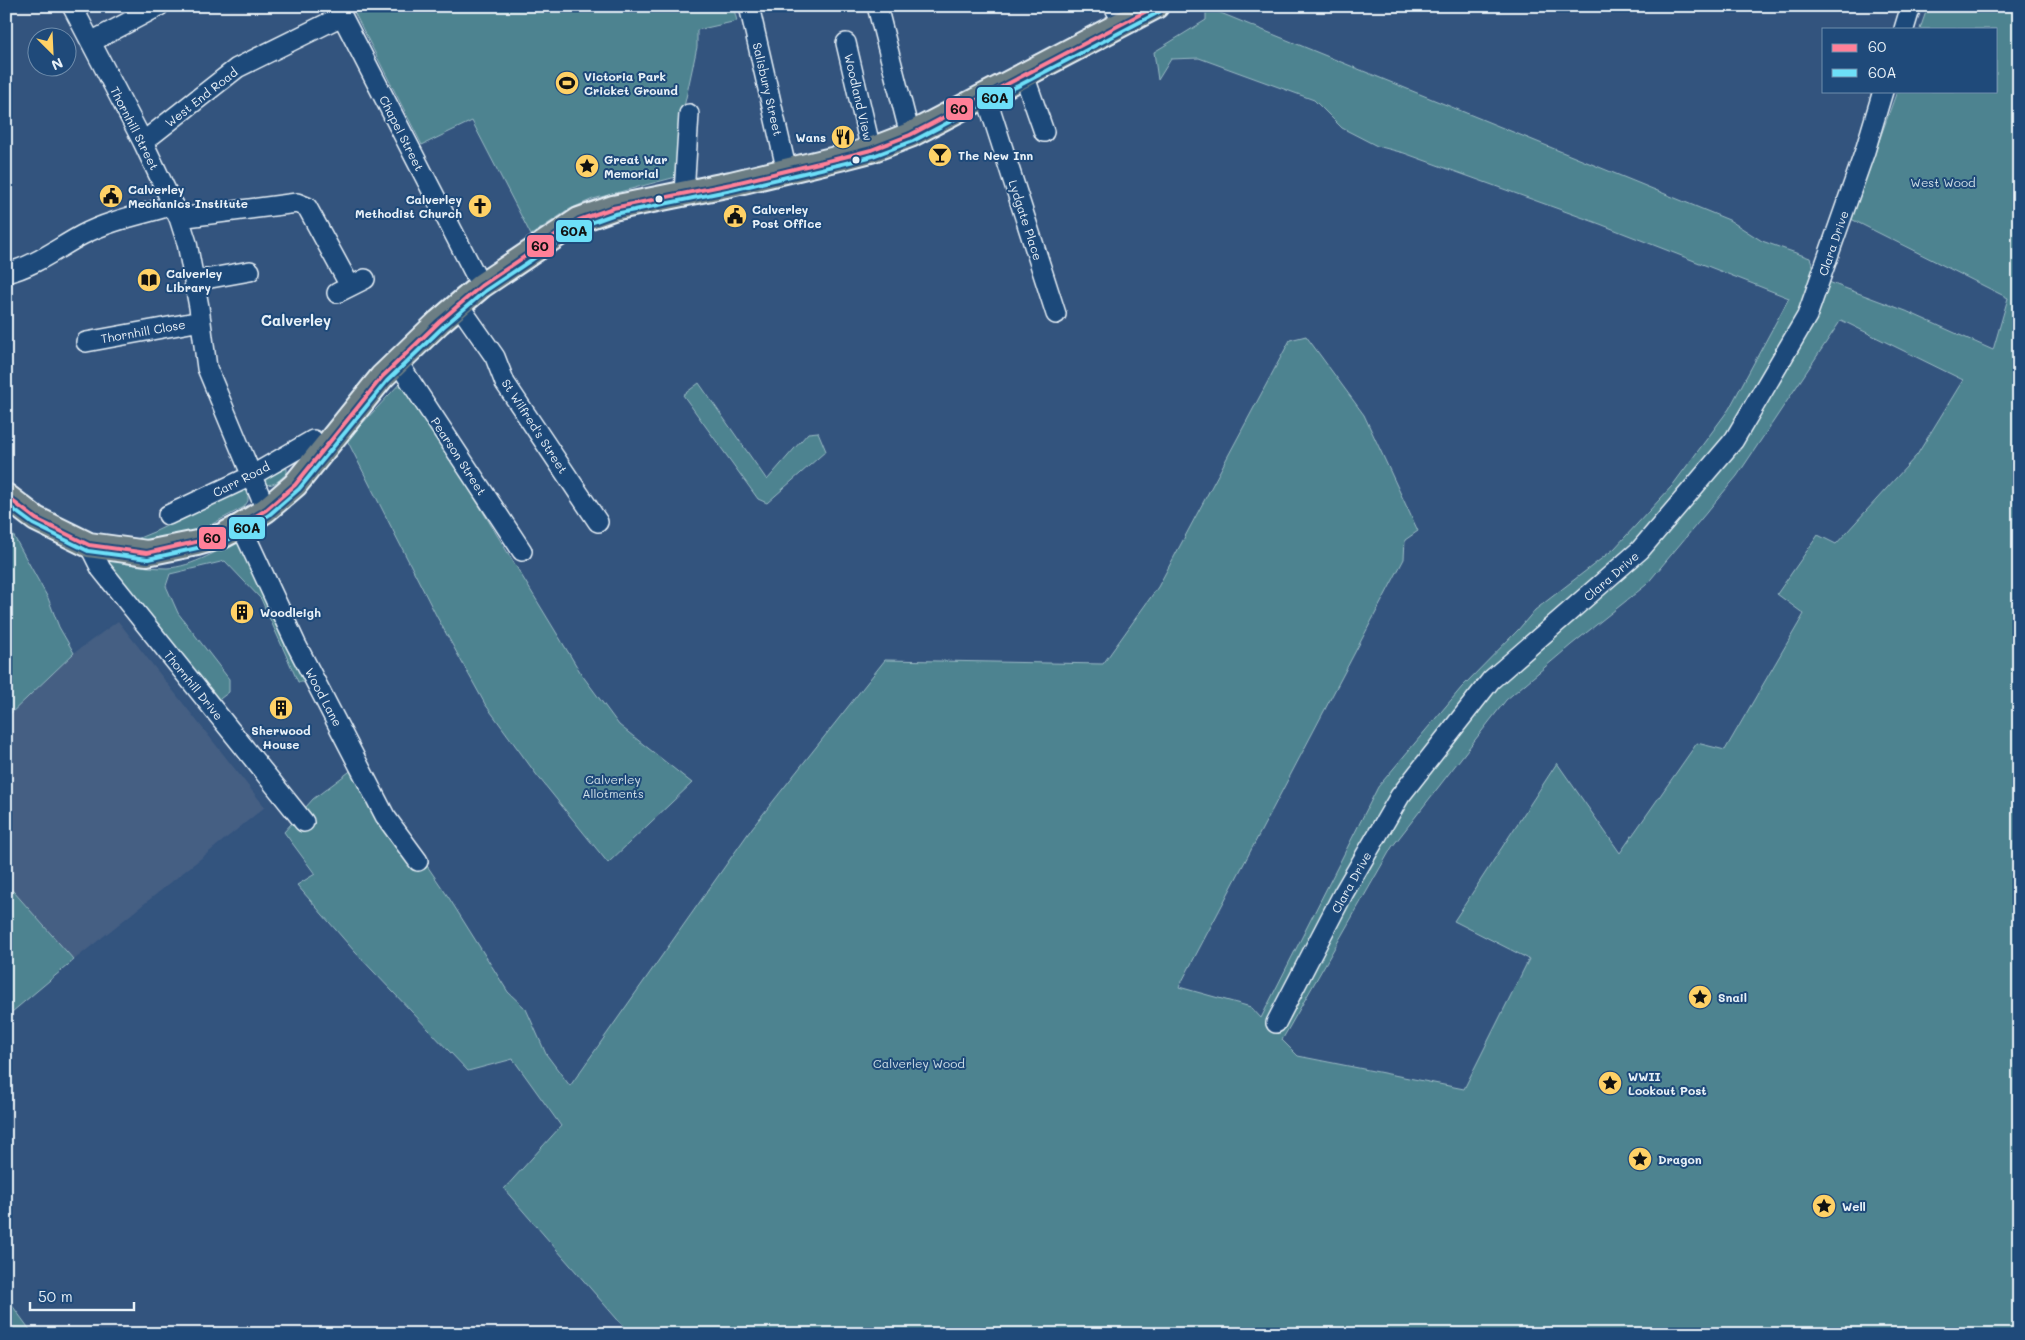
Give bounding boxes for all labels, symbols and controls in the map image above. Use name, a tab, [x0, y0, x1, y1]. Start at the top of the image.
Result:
north arrow	[28, 28, 78, 78]
legend	[1822, 28, 1998, 92]
text: 60	[1868, 36, 1886, 56]
street label: Salisbury Street	[749, 41, 787, 137]
street label: Woodland View	[841, 52, 877, 142]
text: N	[49, 53, 66, 75]
text: 60A	[1868, 62, 1897, 82]
street label: West End Road	[161, 63, 241, 130]
place label: Victoria Park Cricket Ground	[584, 68, 678, 98]
sports icon: Victoria Park Cricket Ground	[554, 70, 580, 96]
street label: Thornhill Street	[107, 83, 163, 173]
line badge: 60A	[976, 86, 1014, 110]
text: 60A	[981, 88, 1009, 107]
street label: Chapel Street	[376, 93, 428, 173]
line badge: 60	[945, 97, 974, 121]
text: 60	[950, 99, 968, 118]
restaurant icon: Wans	[830, 124, 856, 150]
place label: Wans	[795, 129, 826, 145]
bar icon: The New Inn	[927, 142, 953, 168]
place label: The New Inn	[958, 147, 1033, 163]
place label: Great War Memorial	[604, 151, 668, 181]
place icon: Great War Memorial	[574, 153, 600, 179]
unlabelled marker	[851, 155, 861, 165]
park label: West Wood	[1910, 174, 1976, 190]
street label: Lydgate Place	[1005, 178, 1047, 262]
place label: Calverley Mechanics Institute	[128, 181, 248, 211]
public building icon: Calverley Mechanics Institute	[98, 183, 124, 209]
place label: Calverley Methodist Church	[355, 191, 462, 221]
church icon: Calverley Methodist Church	[467, 193, 493, 219]
unlabelled marker	[654, 194, 664, 204]
place label: Calverley Post Office	[752, 201, 822, 231]
public building icon: Calverley Post Office	[722, 203, 748, 229]
street label: Clara Drive	[1814, 208, 1852, 278]
line badge: 60A	[555, 219, 593, 243]
text: 60A	[560, 221, 588, 240]
line badge: 60	[526, 234, 555, 258]
text: 60	[531, 236, 549, 255]
place label: Calverley Library	[166, 265, 223, 295]
library icon: Calverley Library	[136, 267, 162, 293]
district label: Calverley	[261, 310, 331, 330]
street label: Thornhill Close	[100, 316, 186, 346]
street label: St Wilfred's Street	[499, 376, 571, 476]
street label: Pearson Street	[428, 414, 490, 498]
street label: Carr Road	[210, 458, 273, 500]
line badge: 60A	[228, 516, 266, 540]
text: 60A	[233, 518, 261, 537]
line badge: 60	[198, 526, 227, 550]
text: 60	[203, 528, 221, 547]
street label: Clara Drive	[1580, 548, 1642, 604]
building icon: Woodleigh	[229, 599, 255, 625]
place label: Woodleigh	[260, 604, 321, 620]
street label: Thornhill Drive	[161, 647, 227, 723]
street label: Wood Lane	[302, 665, 346, 729]
building icon: Sherwood House	[268, 695, 294, 721]
place label: Sherwood House	[251, 722, 311, 752]
park label: Calverley Allotments	[582, 771, 644, 801]
street label: Clara Drive	[1327, 848, 1375, 916]
place icon: Snail	[1687, 984, 1713, 1010]
place label: Snail	[1718, 989, 1747, 1005]
park label: Calverley Wood	[873, 1055, 965, 1071]
place label: WWII Lookout Post	[1628, 1068, 1707, 1098]
place icon: WWII Lookout Post	[1597, 1070, 1623, 1096]
place icon: Dragon	[1627, 1146, 1653, 1172]
place label: Dragon	[1658, 1151, 1702, 1167]
place icon: Well	[1811, 1193, 1837, 1219]
place label: Well	[1842, 1198, 1866, 1214]
scale bar	[30, 1280, 134, 1312]
text: 50 m	[38, 1286, 73, 1306]

